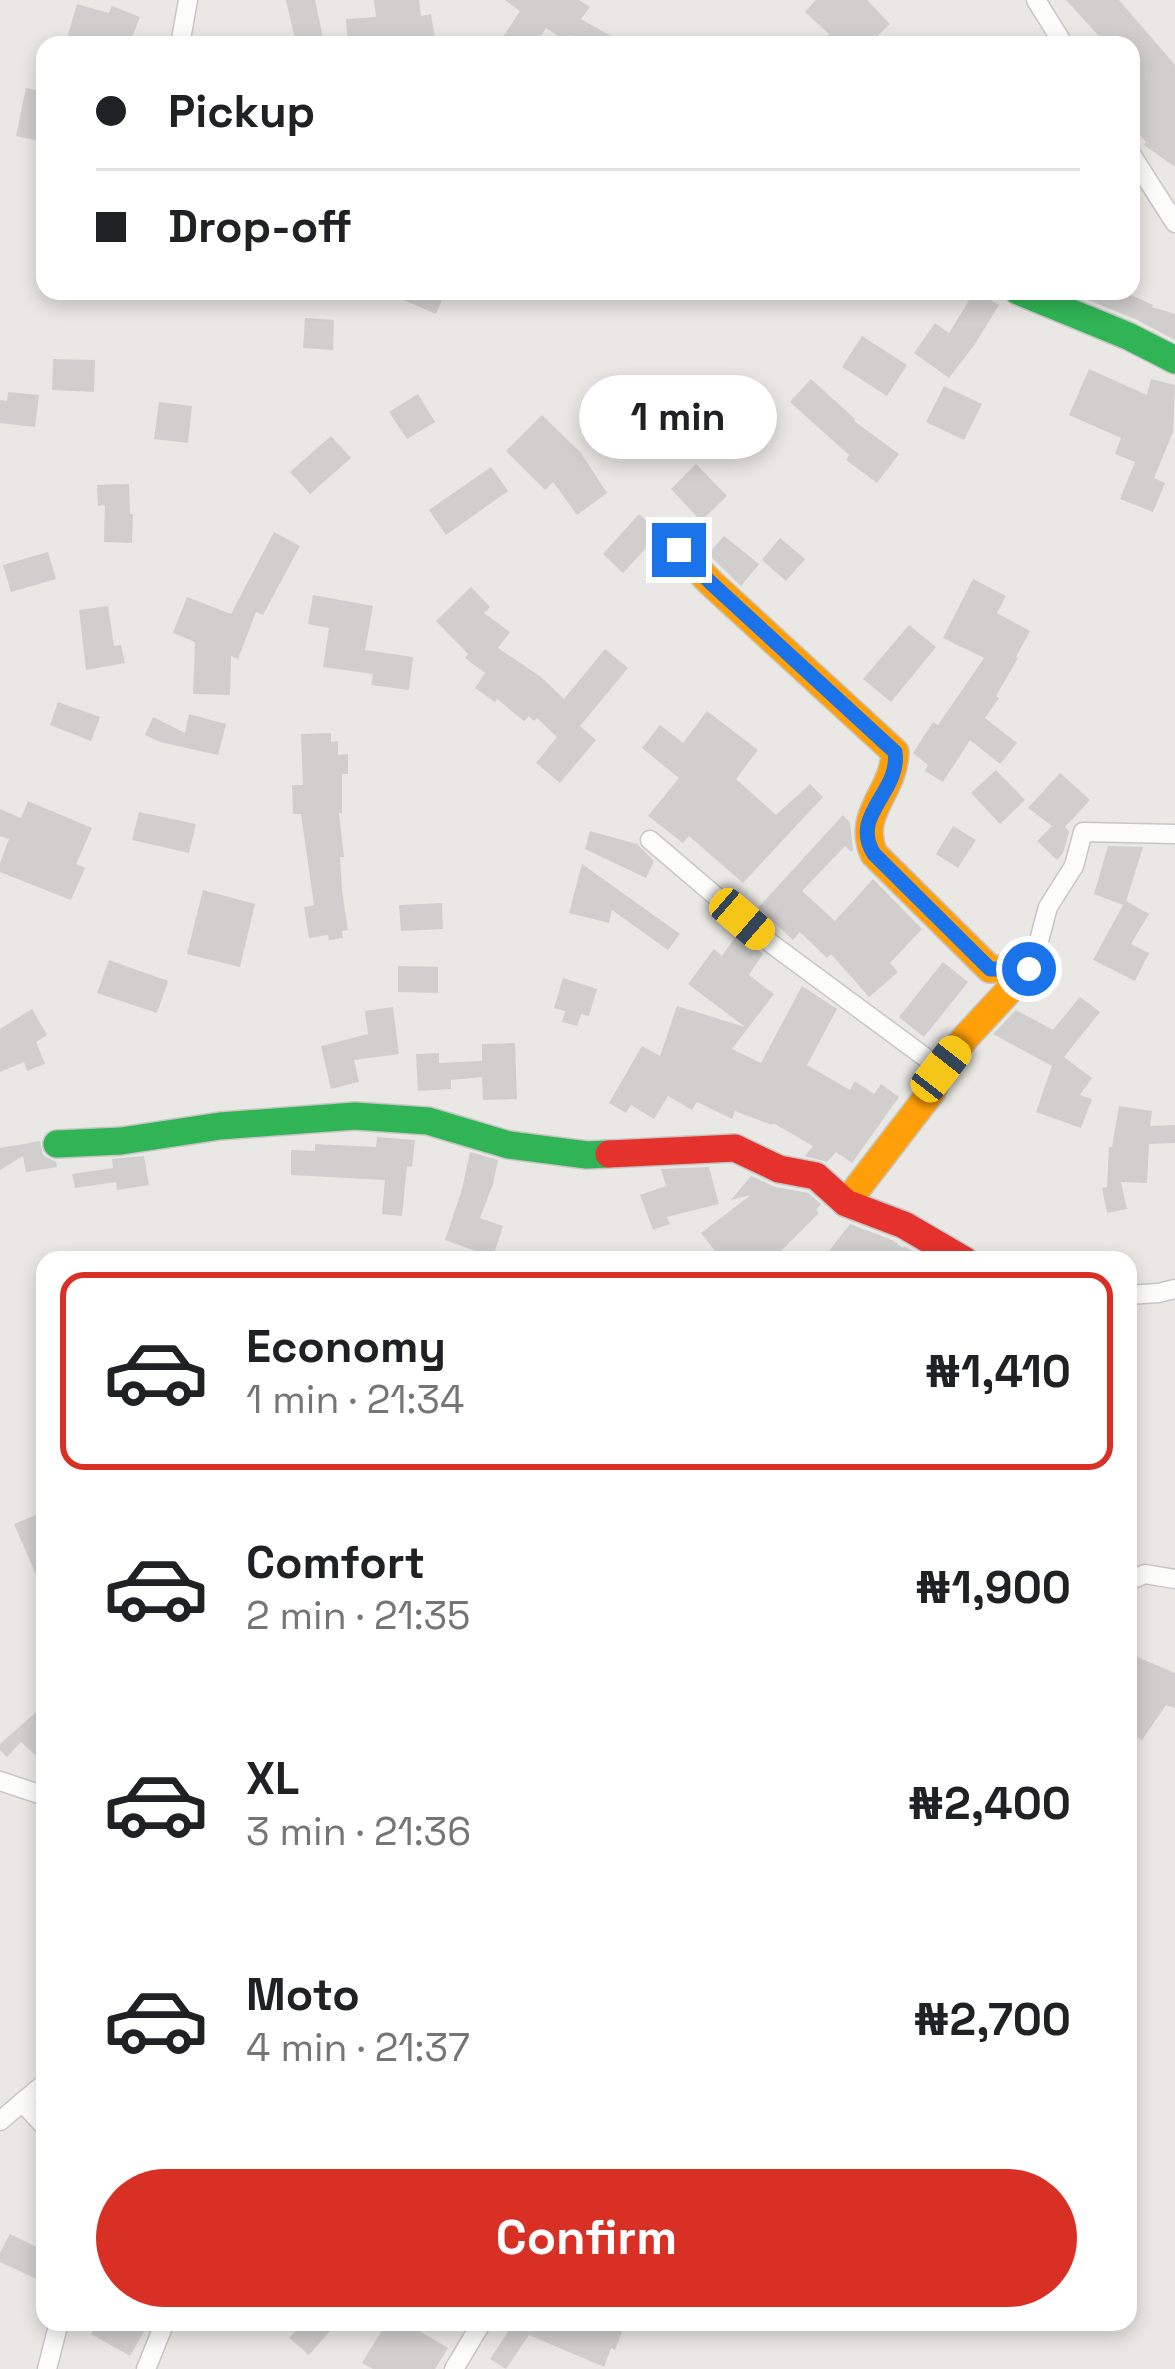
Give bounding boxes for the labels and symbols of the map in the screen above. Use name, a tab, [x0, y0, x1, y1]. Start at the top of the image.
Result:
callout: 1 min	[580, 376, 778, 460]
route end	[652, 523, 706, 577]
car	[703, 882, 781, 956]
route start	[1002, 942, 1056, 996]
car	[905, 1030, 977, 1108]

